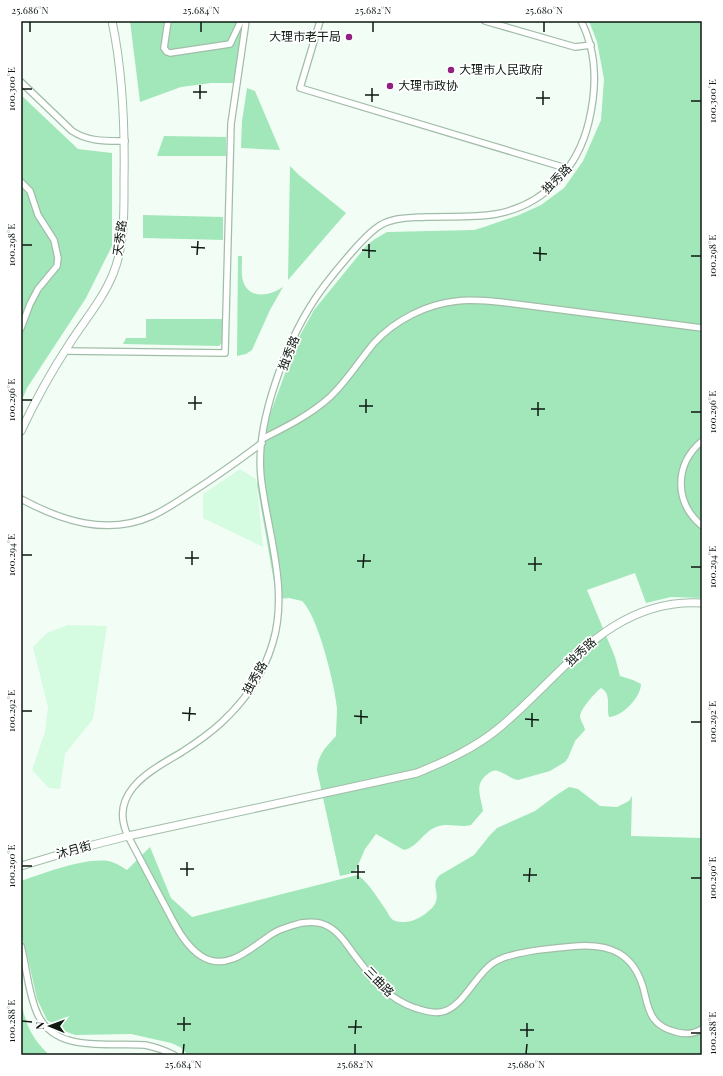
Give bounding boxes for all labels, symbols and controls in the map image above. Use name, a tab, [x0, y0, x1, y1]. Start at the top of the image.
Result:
text: 25.686°N	[11, 3, 49, 17]
text: 25.684°N	[183, 3, 219, 17]
text: 25.682°N	[355, 3, 391, 17]
text: 25.680°N	[525, 3, 563, 17]
place label: 大理市老干局	[269, 28, 341, 44]
marker: 大理市老干局	[344, 32, 354, 42]
place label: 大理市人民政府	[459, 61, 543, 77]
marker: 大理市人民政府	[446, 65, 456, 75]
text: 100.300°E	[4, 67, 18, 111]
place label: 大理市政协	[398, 77, 458, 93]
text: 100.300°E	[705, 79, 719, 123]
marker: 大理市政协	[385, 81, 395, 91]
street label: 独秀路	[538, 160, 575, 197]
street label: 天秀路	[109, 219, 129, 257]
text: 100.298°E	[4, 224, 18, 266]
text: 100.298°E	[705, 235, 719, 277]
street label: 独秀路	[274, 333, 302, 372]
text: 100.296°E	[4, 379, 18, 421]
text: 100.296°E	[705, 391, 719, 433]
text: 100.294°E	[4, 534, 18, 576]
text: 100.294°E	[705, 546, 719, 588]
street label: 独秀路	[562, 633, 599, 669]
street label: 独秀路	[238, 658, 270, 697]
text: 100.292°E	[4, 690, 18, 732]
text: 100.292°E	[705, 701, 719, 743]
street label: 沐月街	[54, 836, 93, 862]
text: 100.290°E	[4, 844, 18, 888]
text: 100.290°E	[705, 856, 719, 900]
street label: 三曲路	[361, 963, 398, 1000]
text: 100.288°E	[4, 1000, 18, 1042]
north arrow	[30, 1006, 70, 1046]
text: 100.288°E	[705, 1012, 719, 1054]
text: N	[32, 1022, 47, 1030]
text: 25.684°N	[165, 1057, 201, 1071]
text: 25.682°N	[337, 1057, 373, 1071]
text: 25.680°N	[507, 1057, 545, 1071]

